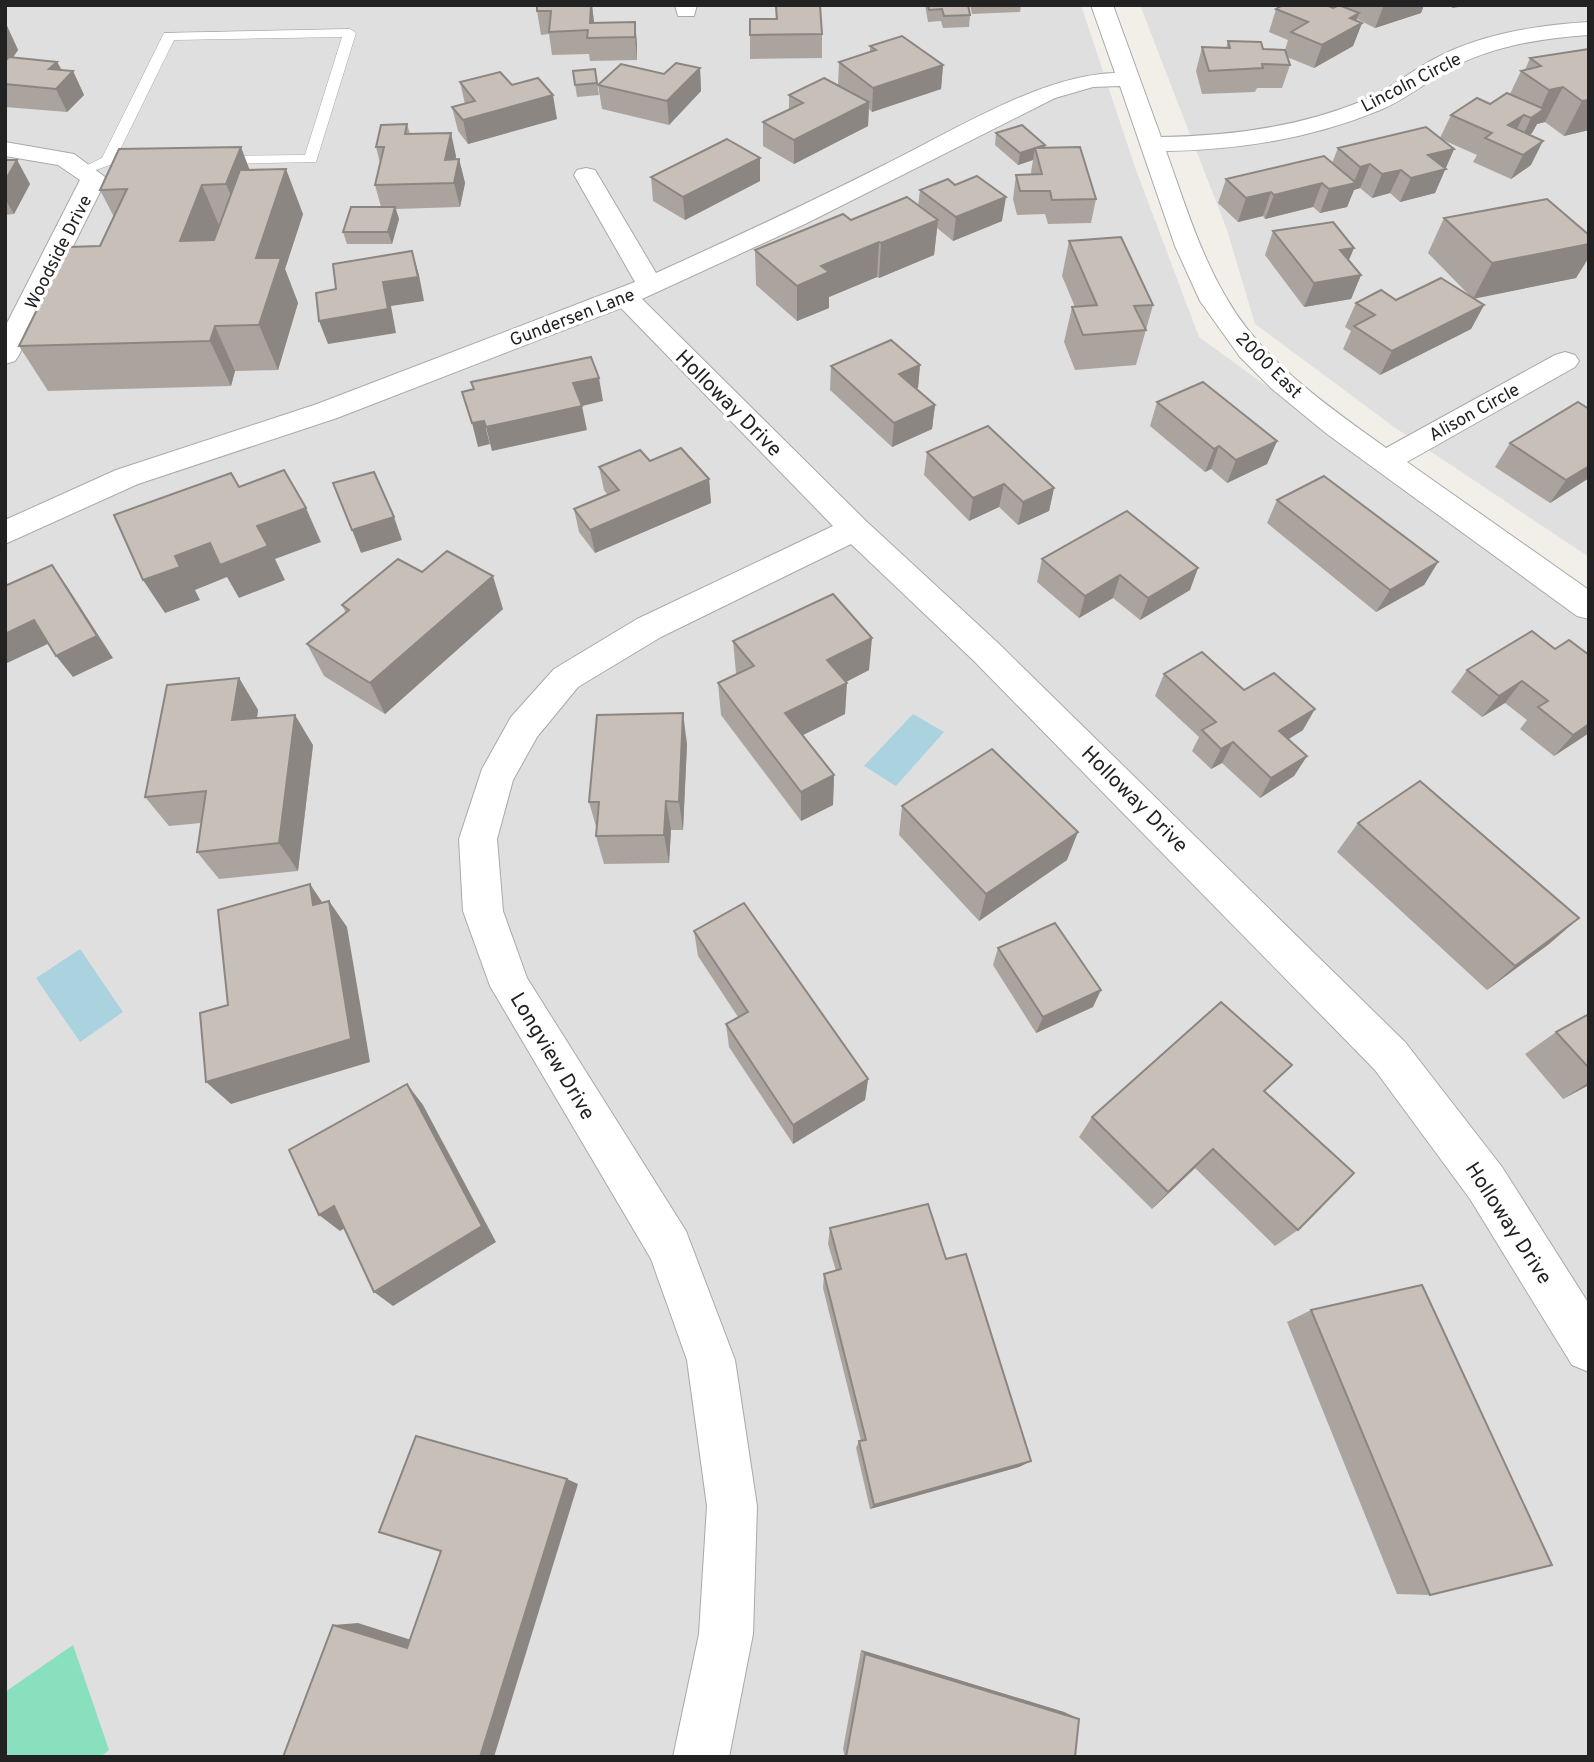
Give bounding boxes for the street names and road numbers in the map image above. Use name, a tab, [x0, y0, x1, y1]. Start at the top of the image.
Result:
street label: Lincoln Circle	[1358, 48, 1466, 118]
street label: Woodside Drive	[21, 192, 98, 314]
street label: Gundersen Lane	[507, 284, 638, 353]
street label: 2000 East	[1230, 328, 1306, 404]
street label: Holloway Drive	[669, 345, 787, 463]
street label: Alison Circle	[1425, 379, 1524, 448]
street label: Holloway Drive	[1075, 741, 1193, 859]
street label: Longview Drive	[503, 988, 600, 1126]
street label: Holloway Drive	[1458, 1158, 1557, 1290]

